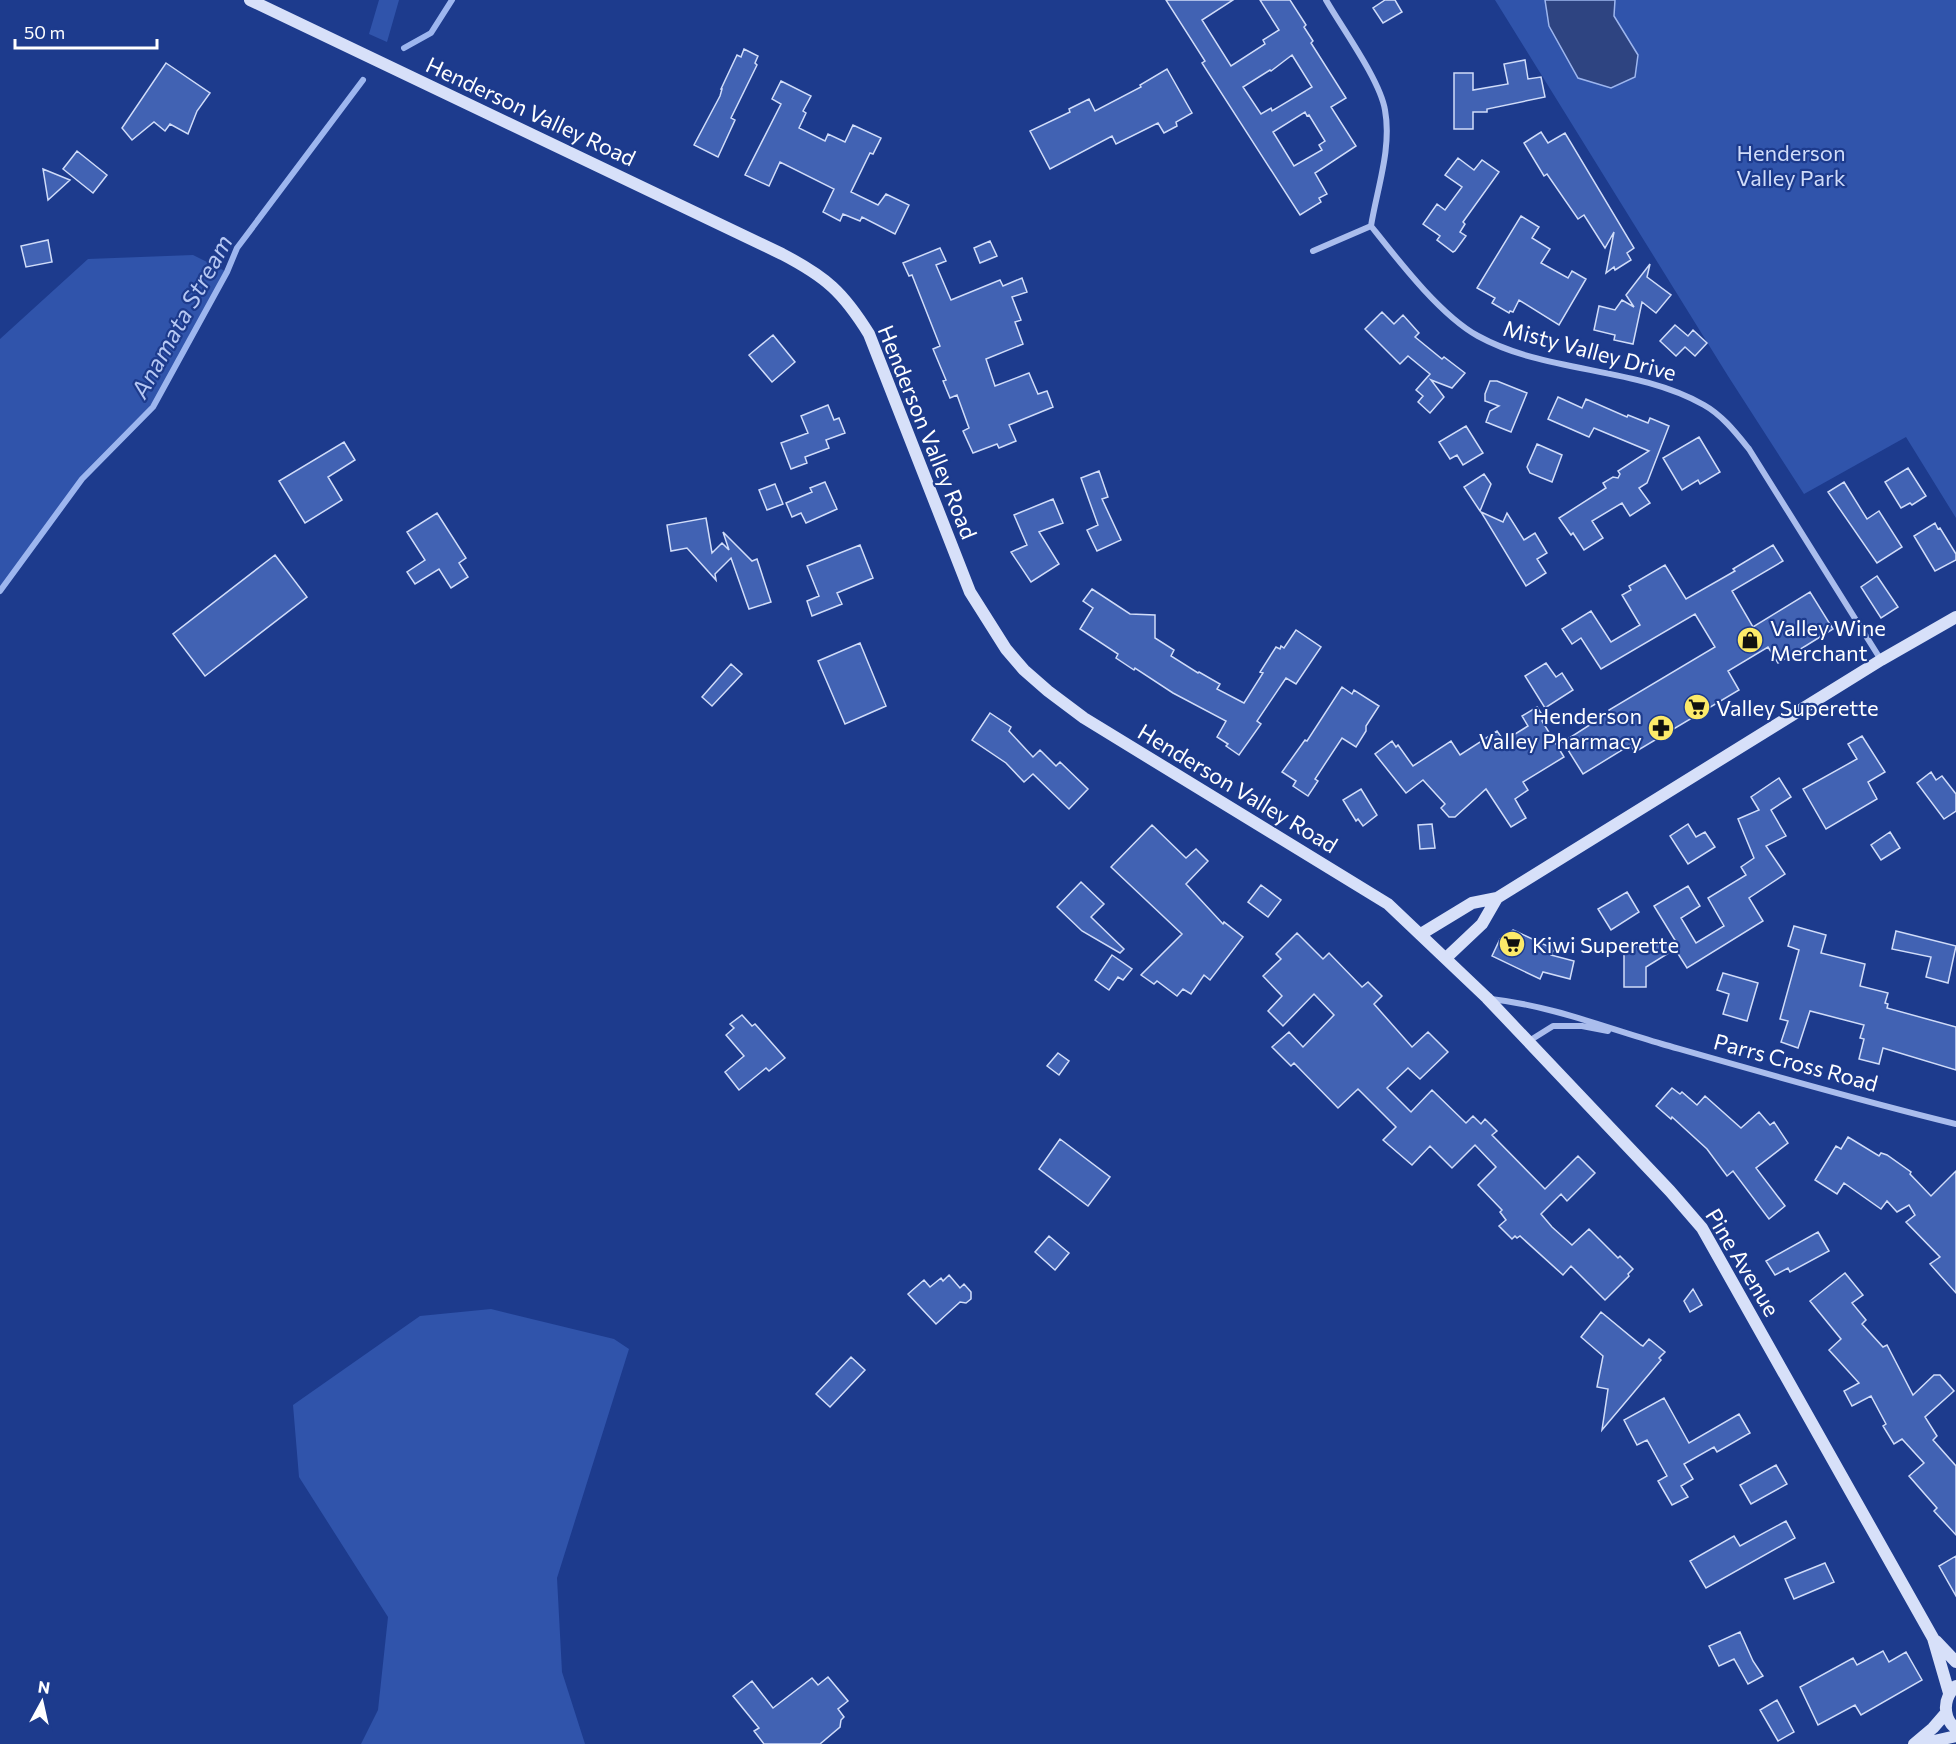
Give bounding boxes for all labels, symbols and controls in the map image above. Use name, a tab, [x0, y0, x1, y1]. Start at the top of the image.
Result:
scale bar	[15, 12, 158, 50]
text: 50 m	[24, 21, 65, 43]
street label: Henderson Valley Road	[422, 51, 640, 171]
park label: Henderson Valley Park	[1736, 139, 1846, 191]
water label: Anamata Stream	[124, 229, 238, 404]
street label: Misty Valley Drive	[1501, 314, 1679, 386]
street label: Henderson Valley Road	[873, 321, 983, 543]
place label: Valley Wine Merchant	[1770, 614, 1886, 666]
shop icon: Valley Wine Merchant	[1735, 625, 1765, 655]
supermarket icon: Valley Superette	[1682, 692, 1712, 722]
place label: Valley Superette	[1716, 694, 1879, 721]
place label: Henderson Valley Pharmacy	[1479, 702, 1642, 754]
pharmacy icon: Henderson Valley Pharmacy	[1646, 713, 1676, 743]
street label: Henderson Valley Road	[1133, 718, 1343, 858]
supermarket icon: Kiwi Superette	[1497, 929, 1527, 959]
place label: Kiwi Superette	[1532, 931, 1679, 958]
street label: Parrs Cross Road	[1711, 1027, 1881, 1097]
street label: Pine Avenue	[1700, 1203, 1786, 1321]
north arrow	[12, 1672, 72, 1732]
text: N	[37, 1676, 51, 1697]

